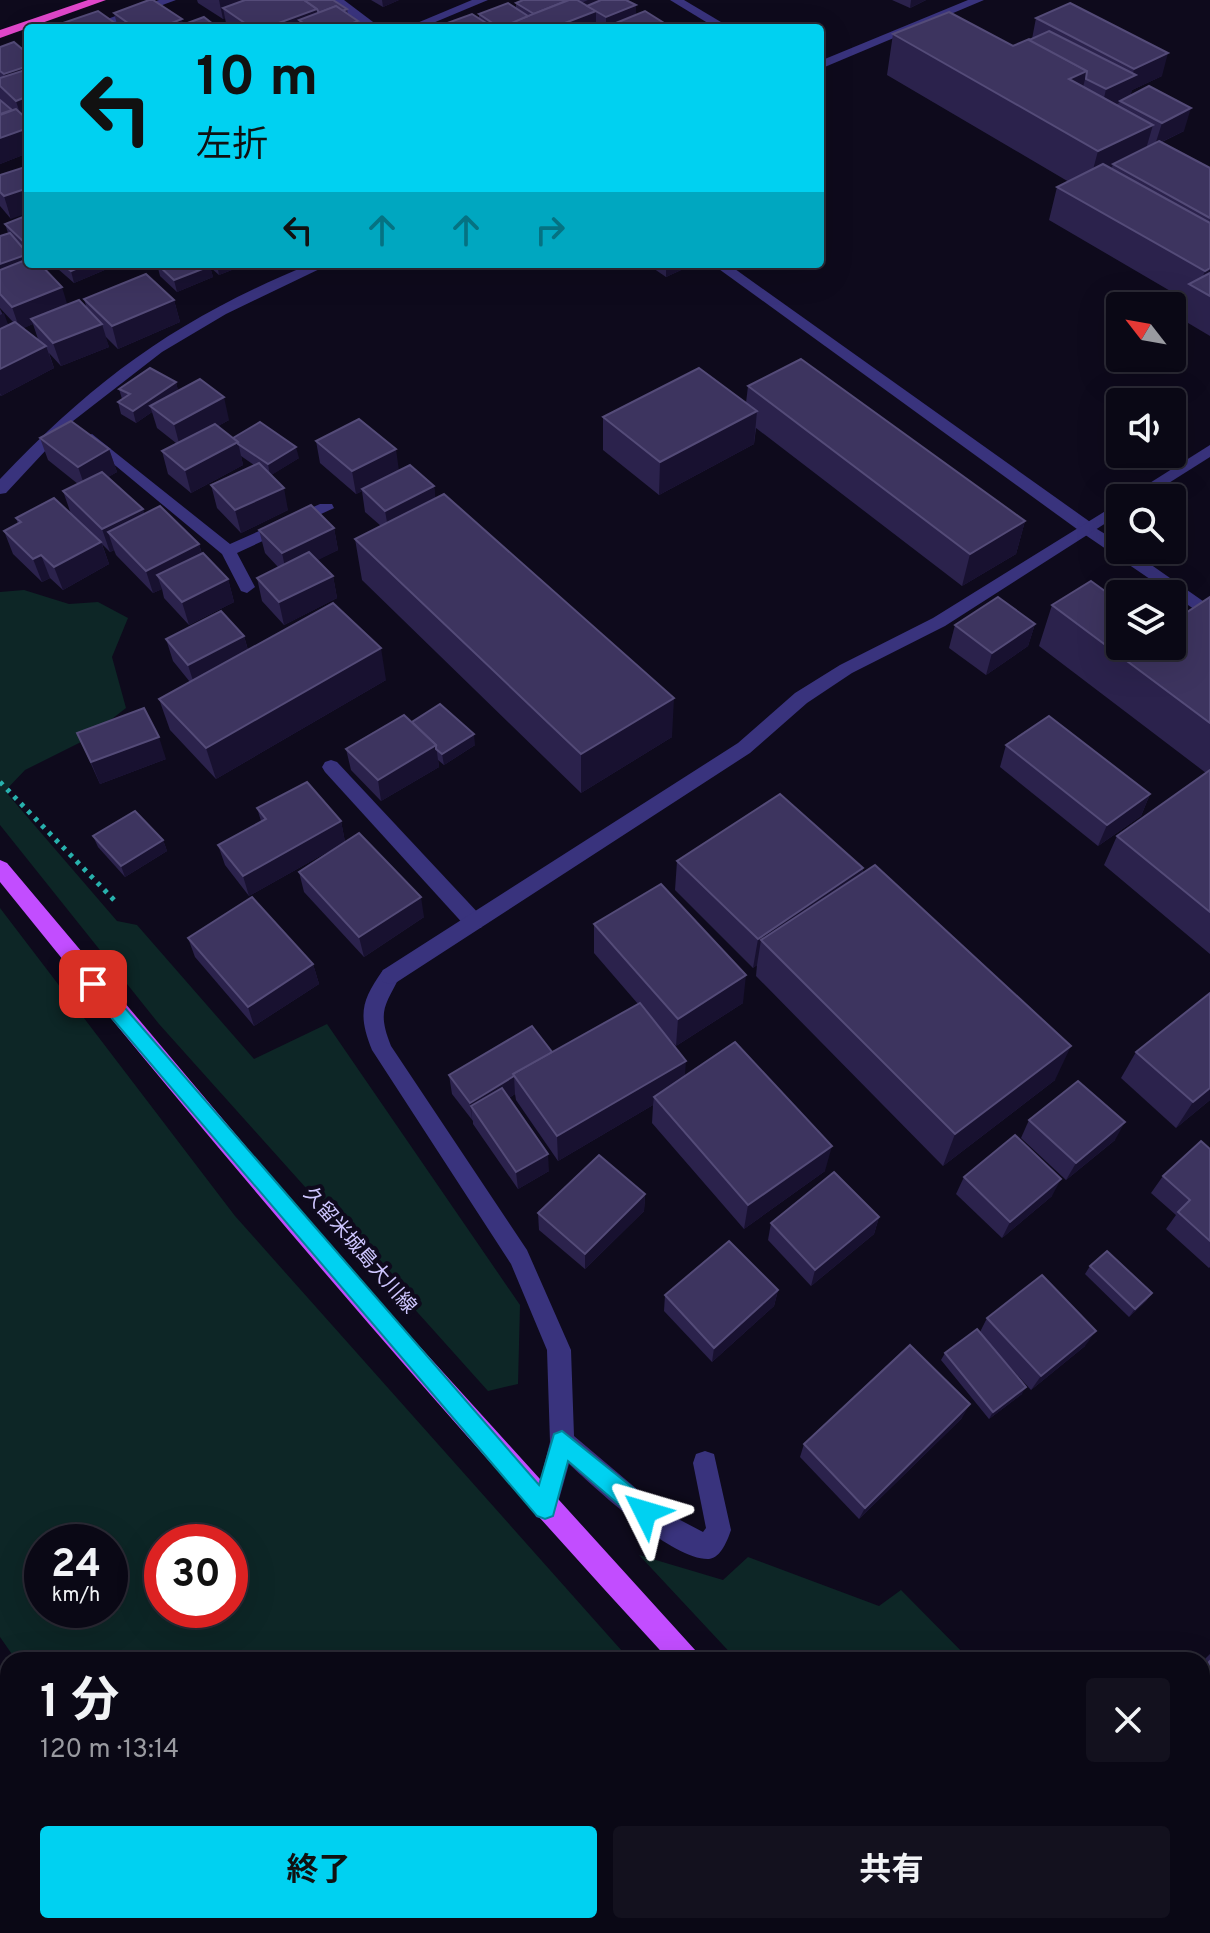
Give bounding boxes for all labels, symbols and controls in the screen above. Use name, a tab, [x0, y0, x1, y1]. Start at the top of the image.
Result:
text: 10 m	[196, 45, 318, 115]
icon: left	[64, 56, 168, 160]
text: 左折	[196, 124, 268, 170]
icon: left	[276, 208, 320, 252]
icon: ahead	[360, 208, 404, 252]
icon: ahead	[444, 208, 488, 252]
icon: right	[528, 208, 572, 252]
north arrow	[1106, 292, 1186, 372]
map controls	[1106, 292, 1186, 660]
button: sound	[1106, 388, 1186, 468]
button: search	[1106, 484, 1186, 564]
button: layers	[1106, 580, 1186, 660]
pin	[59, 950, 127, 1018]
icon: arrive	[71, 962, 115, 1006]
street label: 久留米城島大川線	[297, 1182, 421, 1320]
position arrow	[603, 1470, 687, 1554]
speed limit sign: 30	[144, 1524, 248, 1628]
text: 24	[51, 1541, 101, 1591]
text: km/h	[52, 1583, 100, 1609]
text: 1 分	[40, 1674, 119, 1734]
button: close	[1086, 1678, 1170, 1762]
text: 120 m · 13:14	[40, 1734, 179, 1767]
button: 終了	[40, 1826, 597, 1918]
button: 共有	[613, 1826, 1170, 1918]

